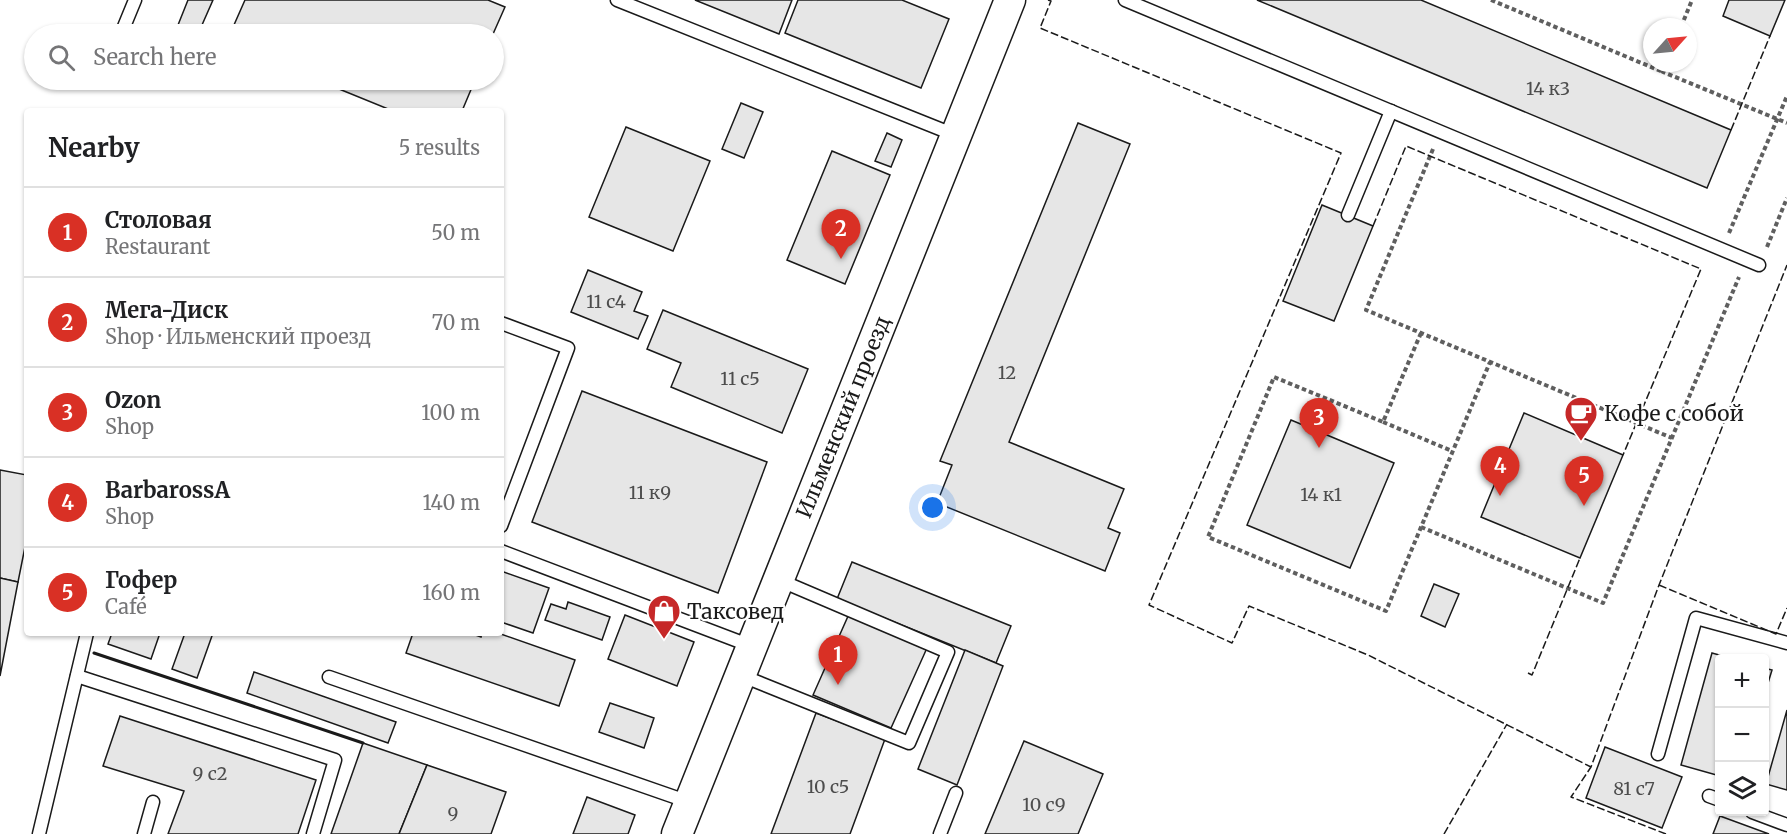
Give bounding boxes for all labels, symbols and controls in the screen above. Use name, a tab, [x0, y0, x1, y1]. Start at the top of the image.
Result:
north arrow	[1643, 18, 1697, 72]
search box	[24, 24, 504, 90]
icon: search	[45, 41, 78, 74]
text: Search here	[93, 43, 216, 71]
house number: 14 к3	[1526, 77, 1570, 100]
text: Nearby	[48, 131, 140, 164]
text: 5 results	[399, 135, 480, 160]
text: Столовая	[105, 206, 212, 234]
pin: 2	[822, 210, 860, 259]
text: 1	[63, 220, 72, 245]
text: 50 m	[431, 220, 480, 245]
text: Restaurant	[105, 234, 210, 259]
house number: 11 с4	[586, 290, 626, 313]
text: Мега-Диск	[105, 296, 228, 324]
text: 2	[62, 310, 73, 335]
text: 70 m	[432, 310, 480, 335]
street label: Ильменский проезд	[790, 312, 896, 522]
text: Shop · Ильменский проезд	[105, 324, 371, 349]
house number: 12	[998, 361, 1016, 384]
house number: 11 с5	[720, 367, 760, 390]
text: Ozon	[105, 386, 161, 414]
cafe icon: Кофе с собой	[1563, 395, 1599, 442]
pin: 3	[1300, 398, 1338, 448]
text: 3	[62, 400, 73, 425]
text: 100 m	[421, 400, 480, 425]
place label: Кофе с собой	[1604, 400, 1744, 427]
text: Shop	[105, 414, 154, 439]
pin: 4	[1480, 446, 1520, 496]
pin: 5	[1564, 456, 1604, 506]
text: BarbarossA	[105, 476, 230, 504]
house number: 11 к9	[629, 481, 671, 504]
house number: 14 к1	[1300, 483, 1342, 506]
text: 4	[61, 490, 74, 515]
text: 140 m	[423, 490, 480, 515]
your location	[918, 493, 947, 522]
text: Shop	[105, 504, 154, 529]
text: Гофер	[105, 566, 177, 594]
text: 5	[62, 580, 73, 605]
text: 160 m	[422, 580, 480, 605]
shop icon: Таксовед	[646, 593, 682, 640]
text: Café	[105, 594, 147, 619]
place label: Таксовед	[687, 598, 784, 625]
pin: 1	[818, 636, 858, 685]
map controls	[1715, 654, 1769, 816]
button: +	[1715, 654, 1769, 708]
button: −	[1715, 708, 1769, 762]
house number: 9 с2	[193, 762, 227, 785]
button: layers	[1715, 762, 1769, 816]
house number: 10 с5	[807, 775, 849, 798]
house number: 81 с7	[1613, 777, 1655, 800]
house number: 10 с9	[1022, 793, 1066, 816]
house number: 9	[448, 802, 458, 825]

